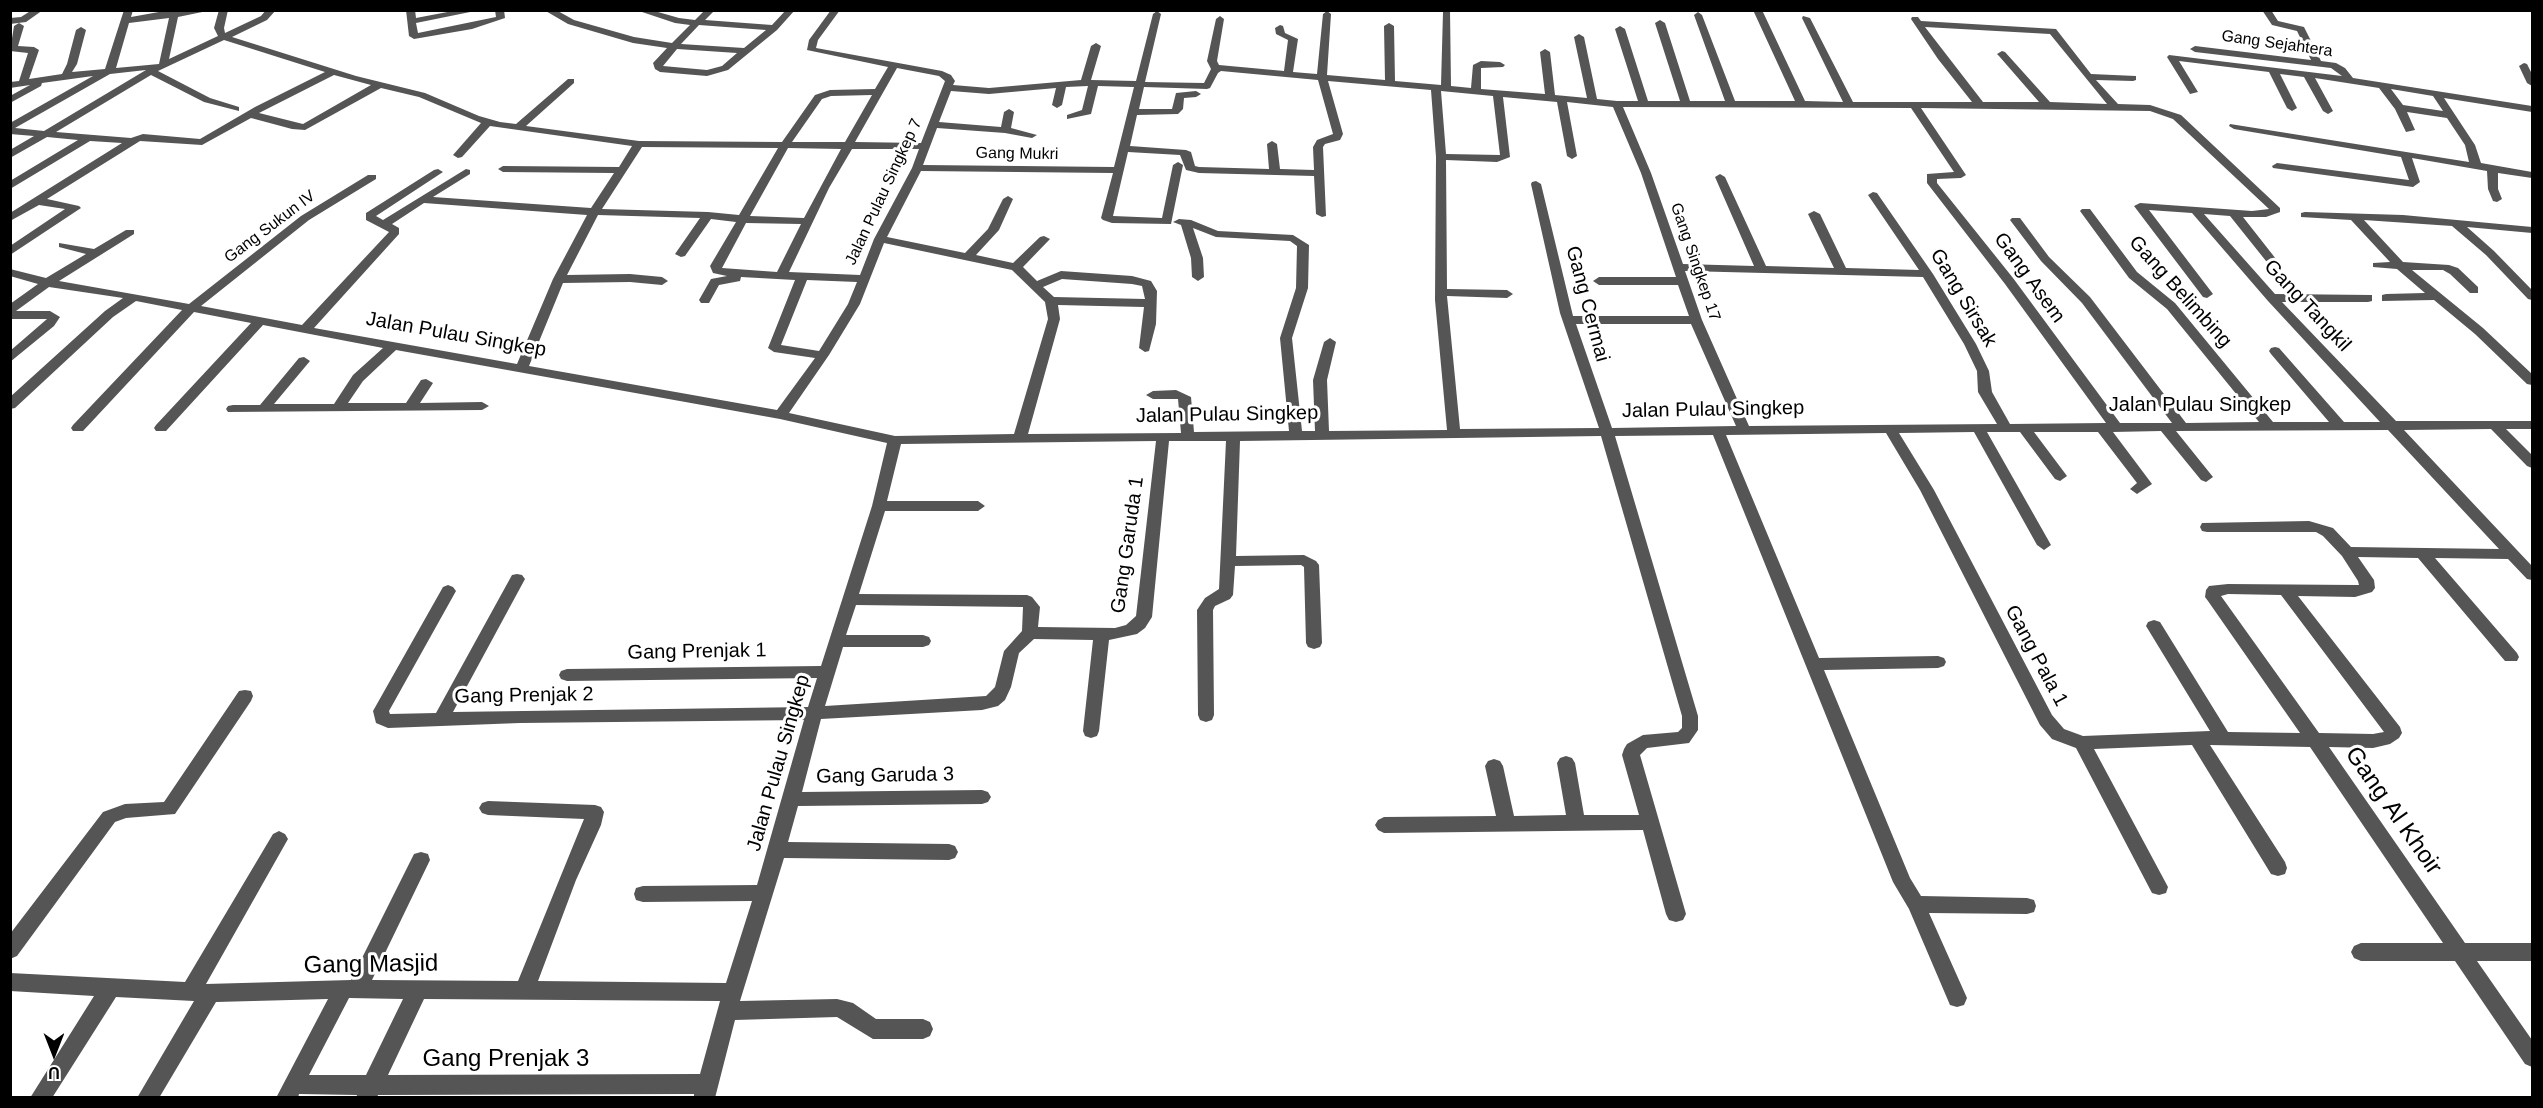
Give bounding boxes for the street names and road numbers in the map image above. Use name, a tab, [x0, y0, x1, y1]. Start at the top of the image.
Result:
street label: Gang Sejahtera	[2220, 27, 2334, 61]
street label: Jalan Pulau Singkep 7	[842, 116, 926, 268]
street label: Gang Mukri	[975, 144, 1059, 164]
street label: Gang Sukun IV	[221, 187, 319, 267]
street label: Gang Singkep 17	[1666, 200, 1724, 324]
street label: Gang Asem	[1988, 228, 2070, 328]
street label: Gang Belimbing	[2123, 231, 2237, 353]
street label: Gang Cermai	[1560, 243, 1614, 365]
street label: Gang Sirsak	[1924, 245, 2002, 351]
street label: Gang Tangkil	[2258, 255, 2356, 357]
street label: Jalan Pulau Singkep	[364, 307, 548, 363]
street label: Jalan Pulau Singkep	[2109, 393, 2291, 417]
street label: Jalan Pulau Singkep	[1622, 396, 1804, 424]
street label: Jalan Pulau Singkep	[1136, 401, 1318, 429]
street label: Gang Garuda 1	[1107, 475, 1149, 615]
street label: Gang Pala 1	[1999, 601, 2073, 711]
street label: Gang Prenjak 1	[627, 639, 767, 665]
street label: Jalan Pulau Singkep	[742, 672, 816, 854]
street label: Gang Prenjak 2	[454, 683, 594, 709]
street label: Gang Al Khoir	[2338, 742, 2448, 880]
street label: Gang Garuda 3	[816, 763, 954, 789]
street label: Gang Masjid	[303, 949, 439, 981]
street label: Gang Prenjak 3	[423, 1045, 589, 1073]

